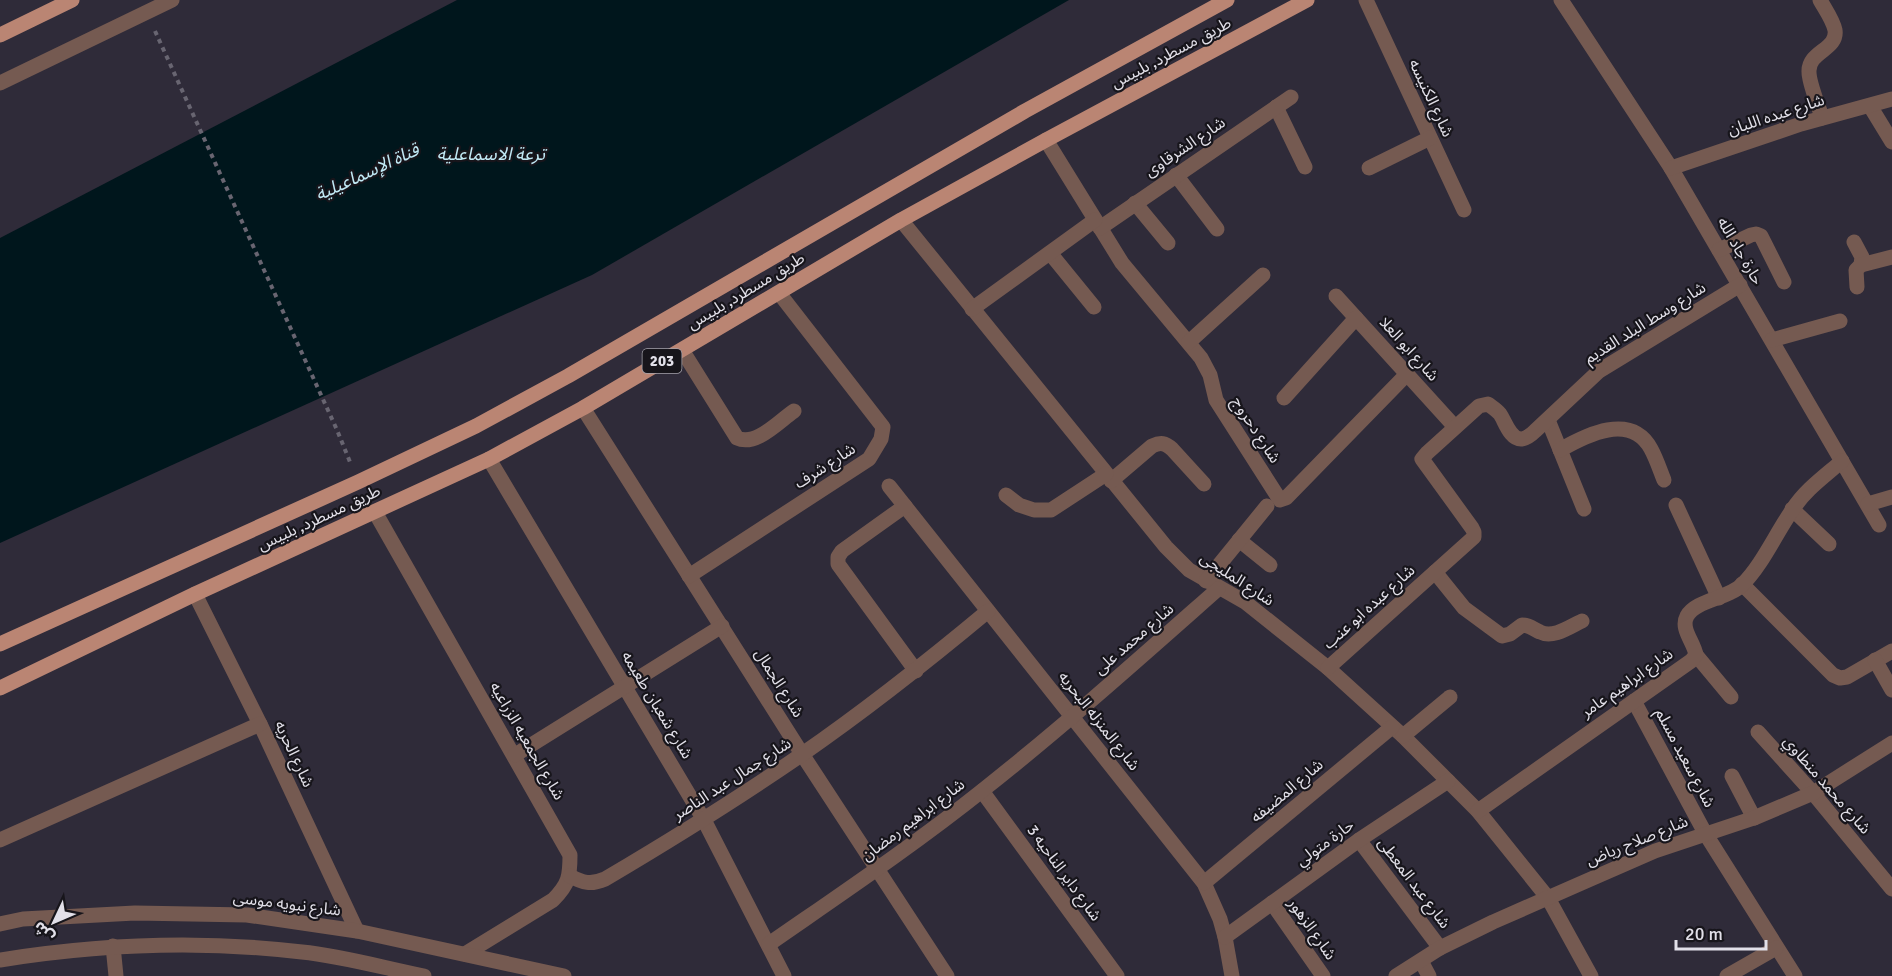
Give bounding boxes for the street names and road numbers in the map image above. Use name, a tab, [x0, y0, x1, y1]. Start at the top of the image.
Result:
street label: طريق مسطرد, بلبيس	[1107, 13, 1235, 93]
street label: شارع الكنيسه	[1402, 56, 1458, 141]
street label: شارع عبده اللبان	[1725, 90, 1828, 142]
street label: شارع الشرقاوى	[1141, 113, 1230, 183]
street label: حارة جاد الله	[1713, 213, 1767, 289]
street label: طريق مسطرد, بلبيس	[684, 248, 808, 334]
street label: شارع وسط البلد القديم	[1580, 278, 1711, 370]
street label: شارع ابو العلا	[1373, 313, 1443, 387]
road number: 203	[642, 349, 682, 373]
street label: شارع دحروج	[1225, 393, 1285, 468]
street label: شارع شرف	[791, 439, 860, 495]
street label: طريق مسطرد, بلبيس	[254, 481, 384, 555]
street label: شارع المليجى	[1195, 548, 1278, 612]
street label: شارع عبده ابو عنب	[1319, 560, 1420, 655]
street label: شارع محمد على	[1090, 599, 1179, 681]
street label: شارع ابراهيم عامر	[1576, 644, 1678, 724]
street label: شارع الجمال	[748, 645, 808, 722]
street label: شارع شعبان طعيمه	[615, 647, 697, 764]
street label: شارع المنزله البحريه	[1052, 667, 1144, 776]
street label: شارع الجمعيه الزراعيه	[483, 678, 569, 805]
street label: شارع سعيد مسلم	[1649, 705, 1720, 812]
street label: شارع الحريه	[268, 717, 318, 791]
street label: شارع محمد منطاوي	[1777, 732, 1875, 840]
street label: شارع جمال عبد الناصر	[668, 733, 796, 827]
street label: شارع المضيفه	[1247, 755, 1329, 829]
street label: شارع ابراهيم رمضان	[857, 775, 970, 867]
street label: شارع صلاح رياض	[1583, 811, 1692, 872]
street label: حارة متولي	[1292, 815, 1359, 872]
street label: شارع داير الناحيه 3	[1021, 821, 1106, 926]
street label: شارع عبد المعطى	[1372, 833, 1455, 934]
street label: شارع نبويه موسى	[232, 887, 342, 923]
street label: شارع الزهور	[1281, 893, 1341, 965]

